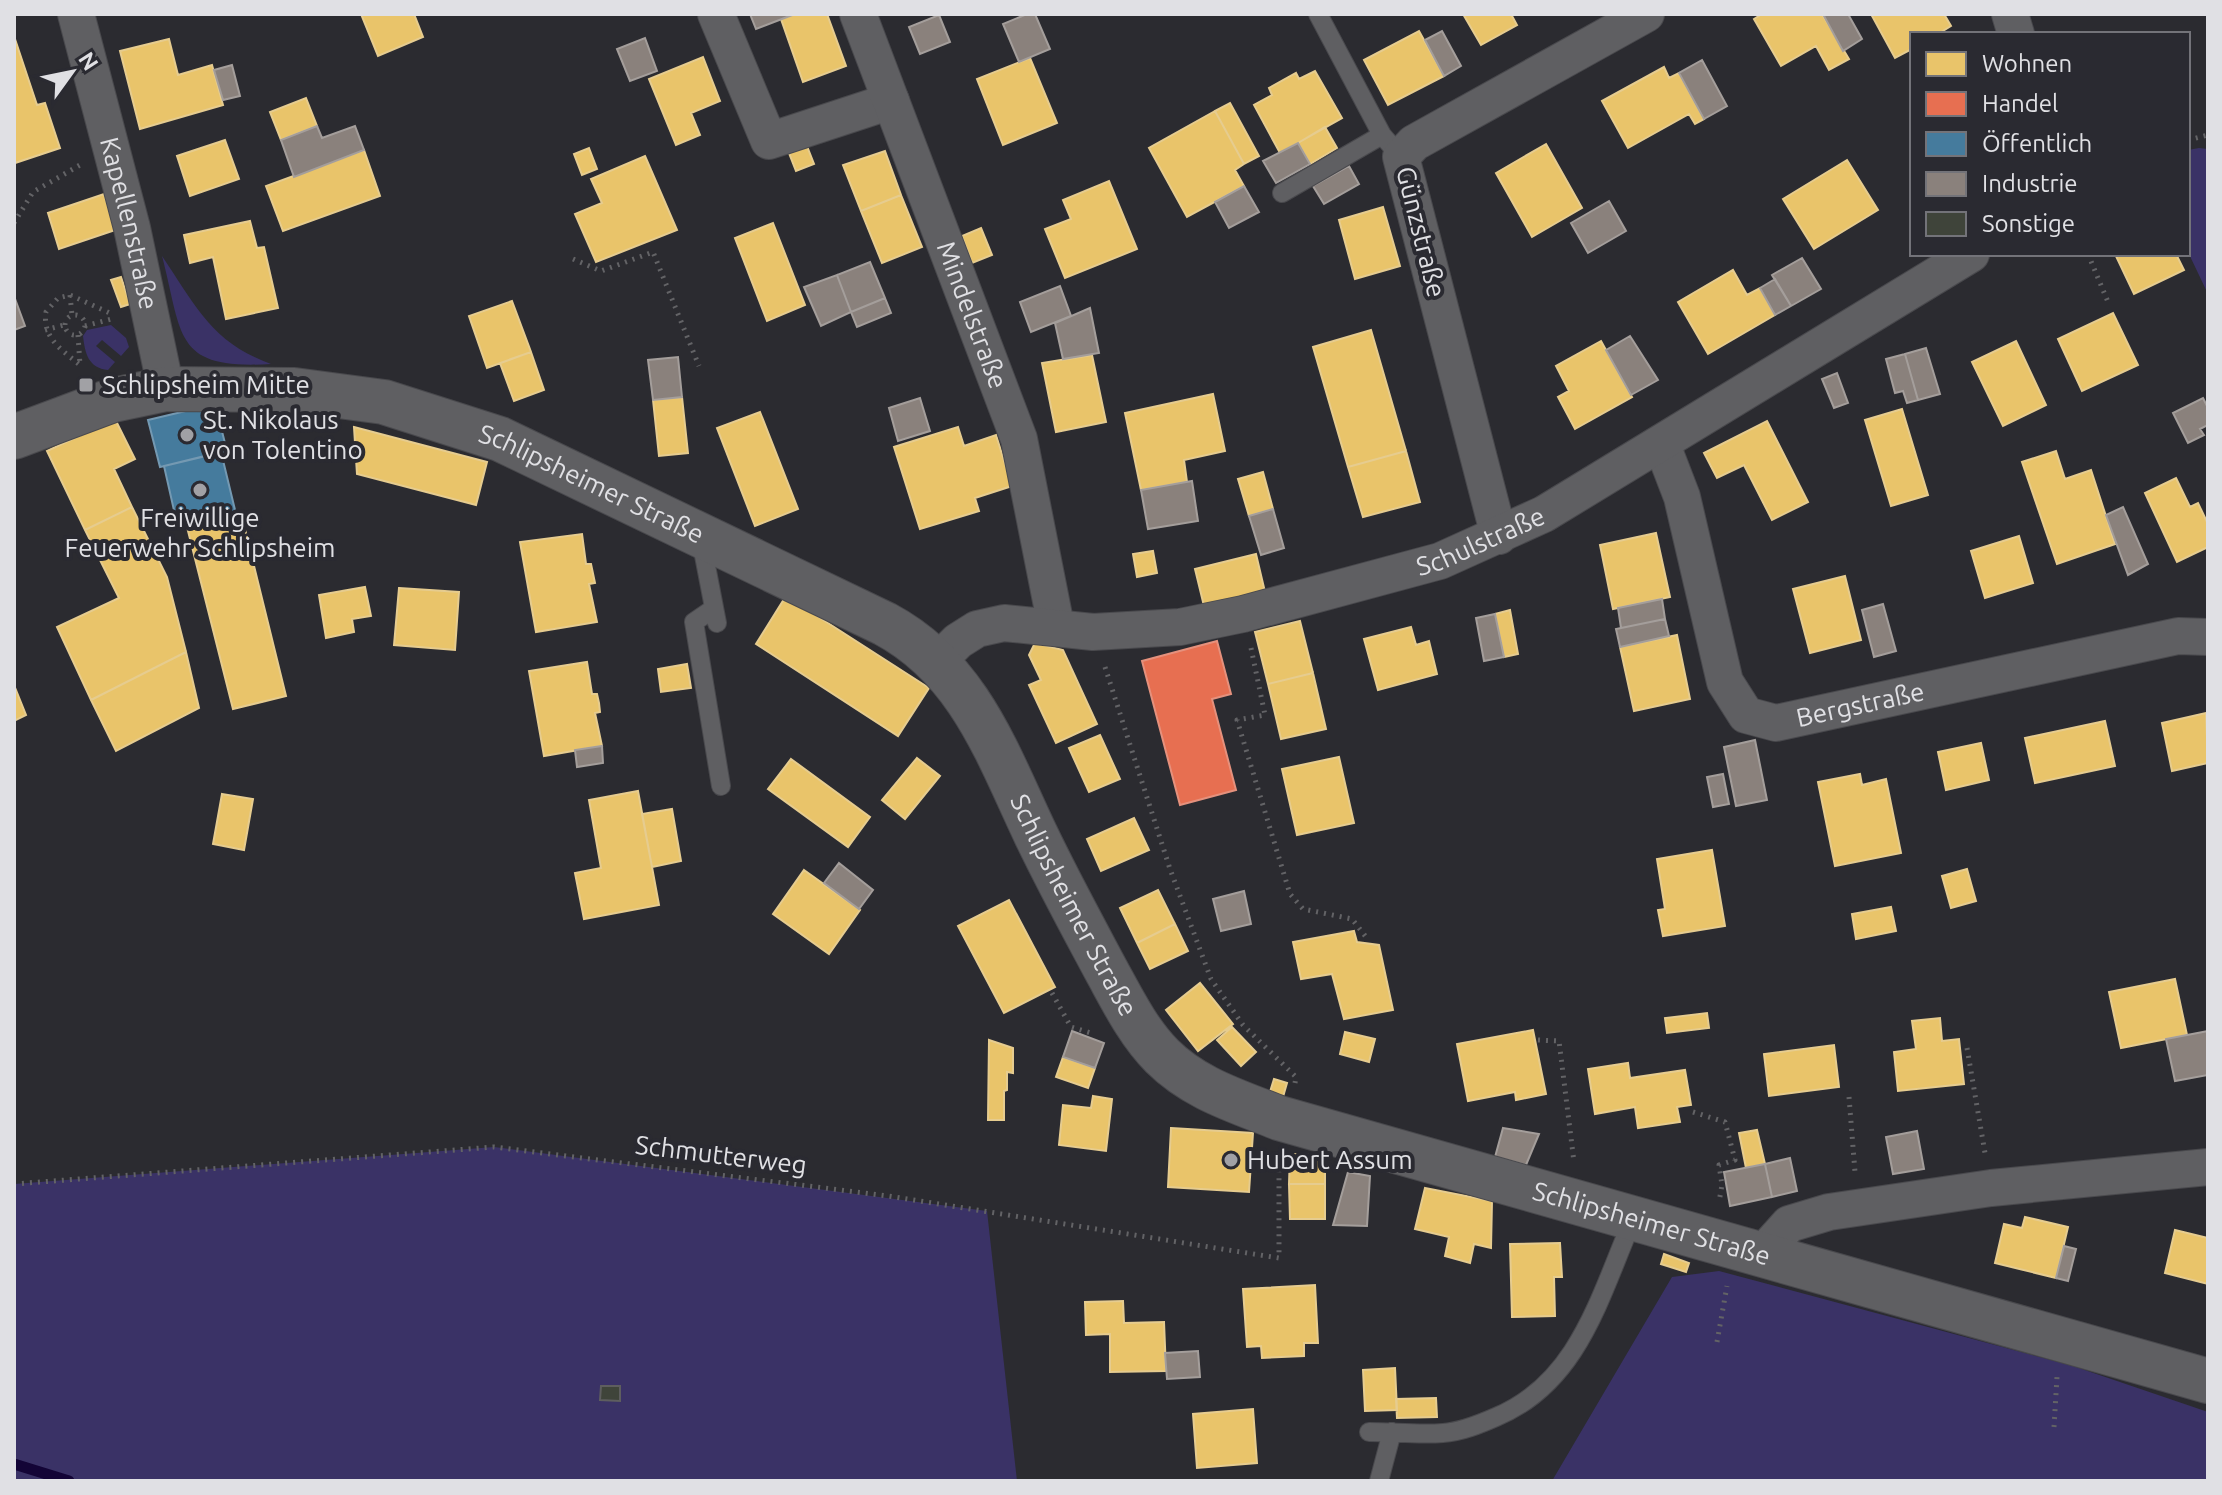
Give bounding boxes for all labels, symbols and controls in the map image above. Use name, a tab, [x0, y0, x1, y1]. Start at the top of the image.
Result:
north arrow	[32, 32, 112, 112]
legend	[1910, 32, 2190, 256]
text: N	[74, 47, 104, 75]
text: Wohnen	[1982, 50, 2072, 77]
text: Handel	[1982, 90, 2058, 117]
text: Öffentlich	[1982, 130, 2092, 157]
street label: Kapellenstraße	[95, 134, 164, 312]
street label: Günzstraße	[1391, 164, 1452, 300]
text: Industrie	[1982, 170, 2078, 197]
text: Sonstige	[1982, 210, 2075, 237]
street label: Mindelstraße	[932, 237, 1014, 393]
place label: Schlipsheim Mitte	[102, 370, 310, 399]
marker: Schlipsheim Mitte	[77, 376, 95, 394]
place label: St. Nikolaus von Tolentino	[203, 405, 363, 464]
street label: Schlipsheimer Straße	[476, 418, 709, 549]
marker: St. Nikolaus von Tolentino	[178, 426, 196, 444]
marker: Freiwillige Feuerwehr Schlipsheim	[191, 481, 209, 499]
street label: Schulstraße	[1413, 501, 1549, 581]
place label: Freiwillige Feuerwehr Schlipsheim	[65, 503, 335, 562]
street label: Bergstraße	[1793, 676, 1927, 732]
street label: Schlipsheimer Straße	[1005, 790, 1143, 1021]
street label: Schmutterweg	[634, 1130, 808, 1179]
place label: Hubert Assum	[1247, 1145, 1413, 1174]
marker: Hubert Assum	[1222, 1151, 1240, 1169]
street label: Schlipsheimer Straße	[1530, 1176, 1774, 1270]

